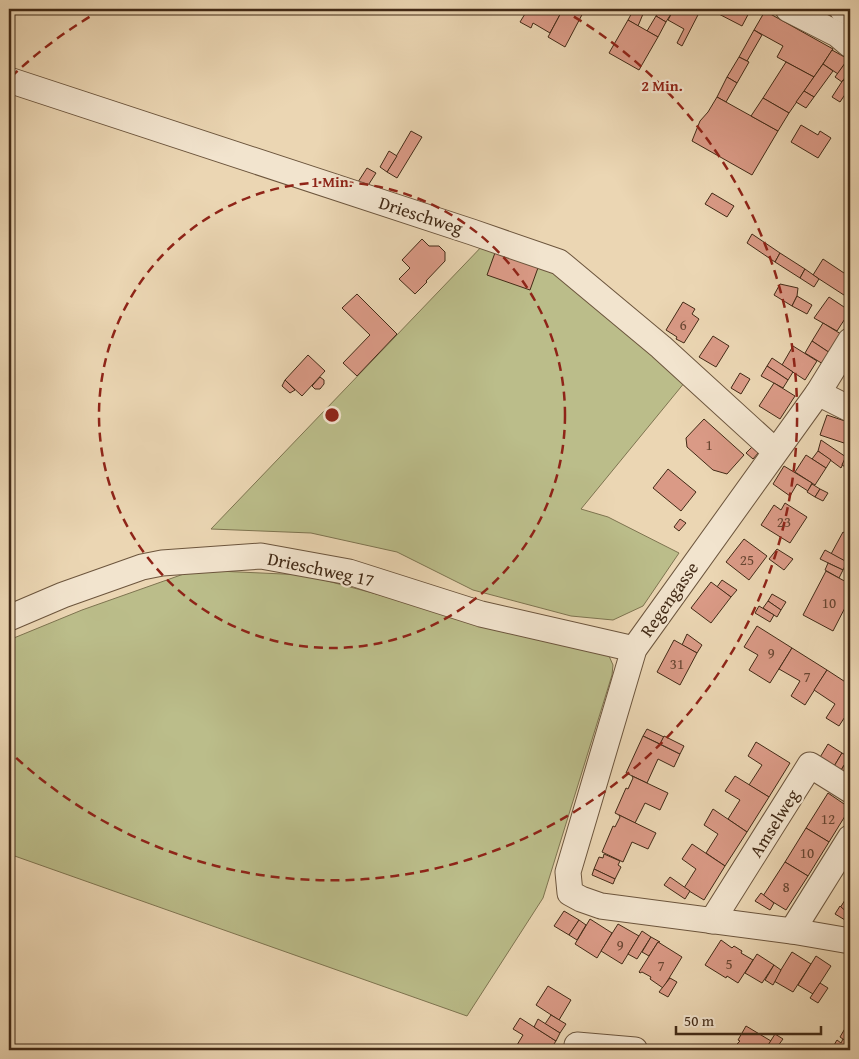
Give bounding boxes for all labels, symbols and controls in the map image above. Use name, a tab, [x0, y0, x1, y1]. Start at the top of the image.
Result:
text: 2 Min.	[641, 75, 683, 96]
text: 1 Min.	[311, 171, 353, 192]
street label: Drieschweg	[376, 189, 466, 241]
house number: 6	[679, 314, 687, 335]
centre of rings	[323, 406, 341, 424]
house number: 1	[705, 434, 713, 455]
house number: 23	[777, 511, 791, 532]
street label: Drieschweg 17	[265, 545, 377, 593]
house number: 25	[740, 549, 754, 570]
street label: Regengasse	[633, 556, 705, 642]
house number: 10	[822, 592, 836, 613]
house number: 9	[767, 642, 775, 663]
house number: 31	[670, 653, 684, 674]
house number: 7	[803, 666, 811, 687]
street label: Amselweg	[742, 784, 806, 862]
house number: 12	[821, 808, 835, 829]
house number: 10	[800, 842, 814, 863]
house number: 8	[782, 876, 790, 897]
house number: 9	[616, 934, 624, 955]
house number: 5	[725, 953, 733, 974]
house number: 7	[657, 955, 665, 976]
scale bar	[676, 1004, 822, 1036]
text: 50 m	[684, 1010, 715, 1031]

